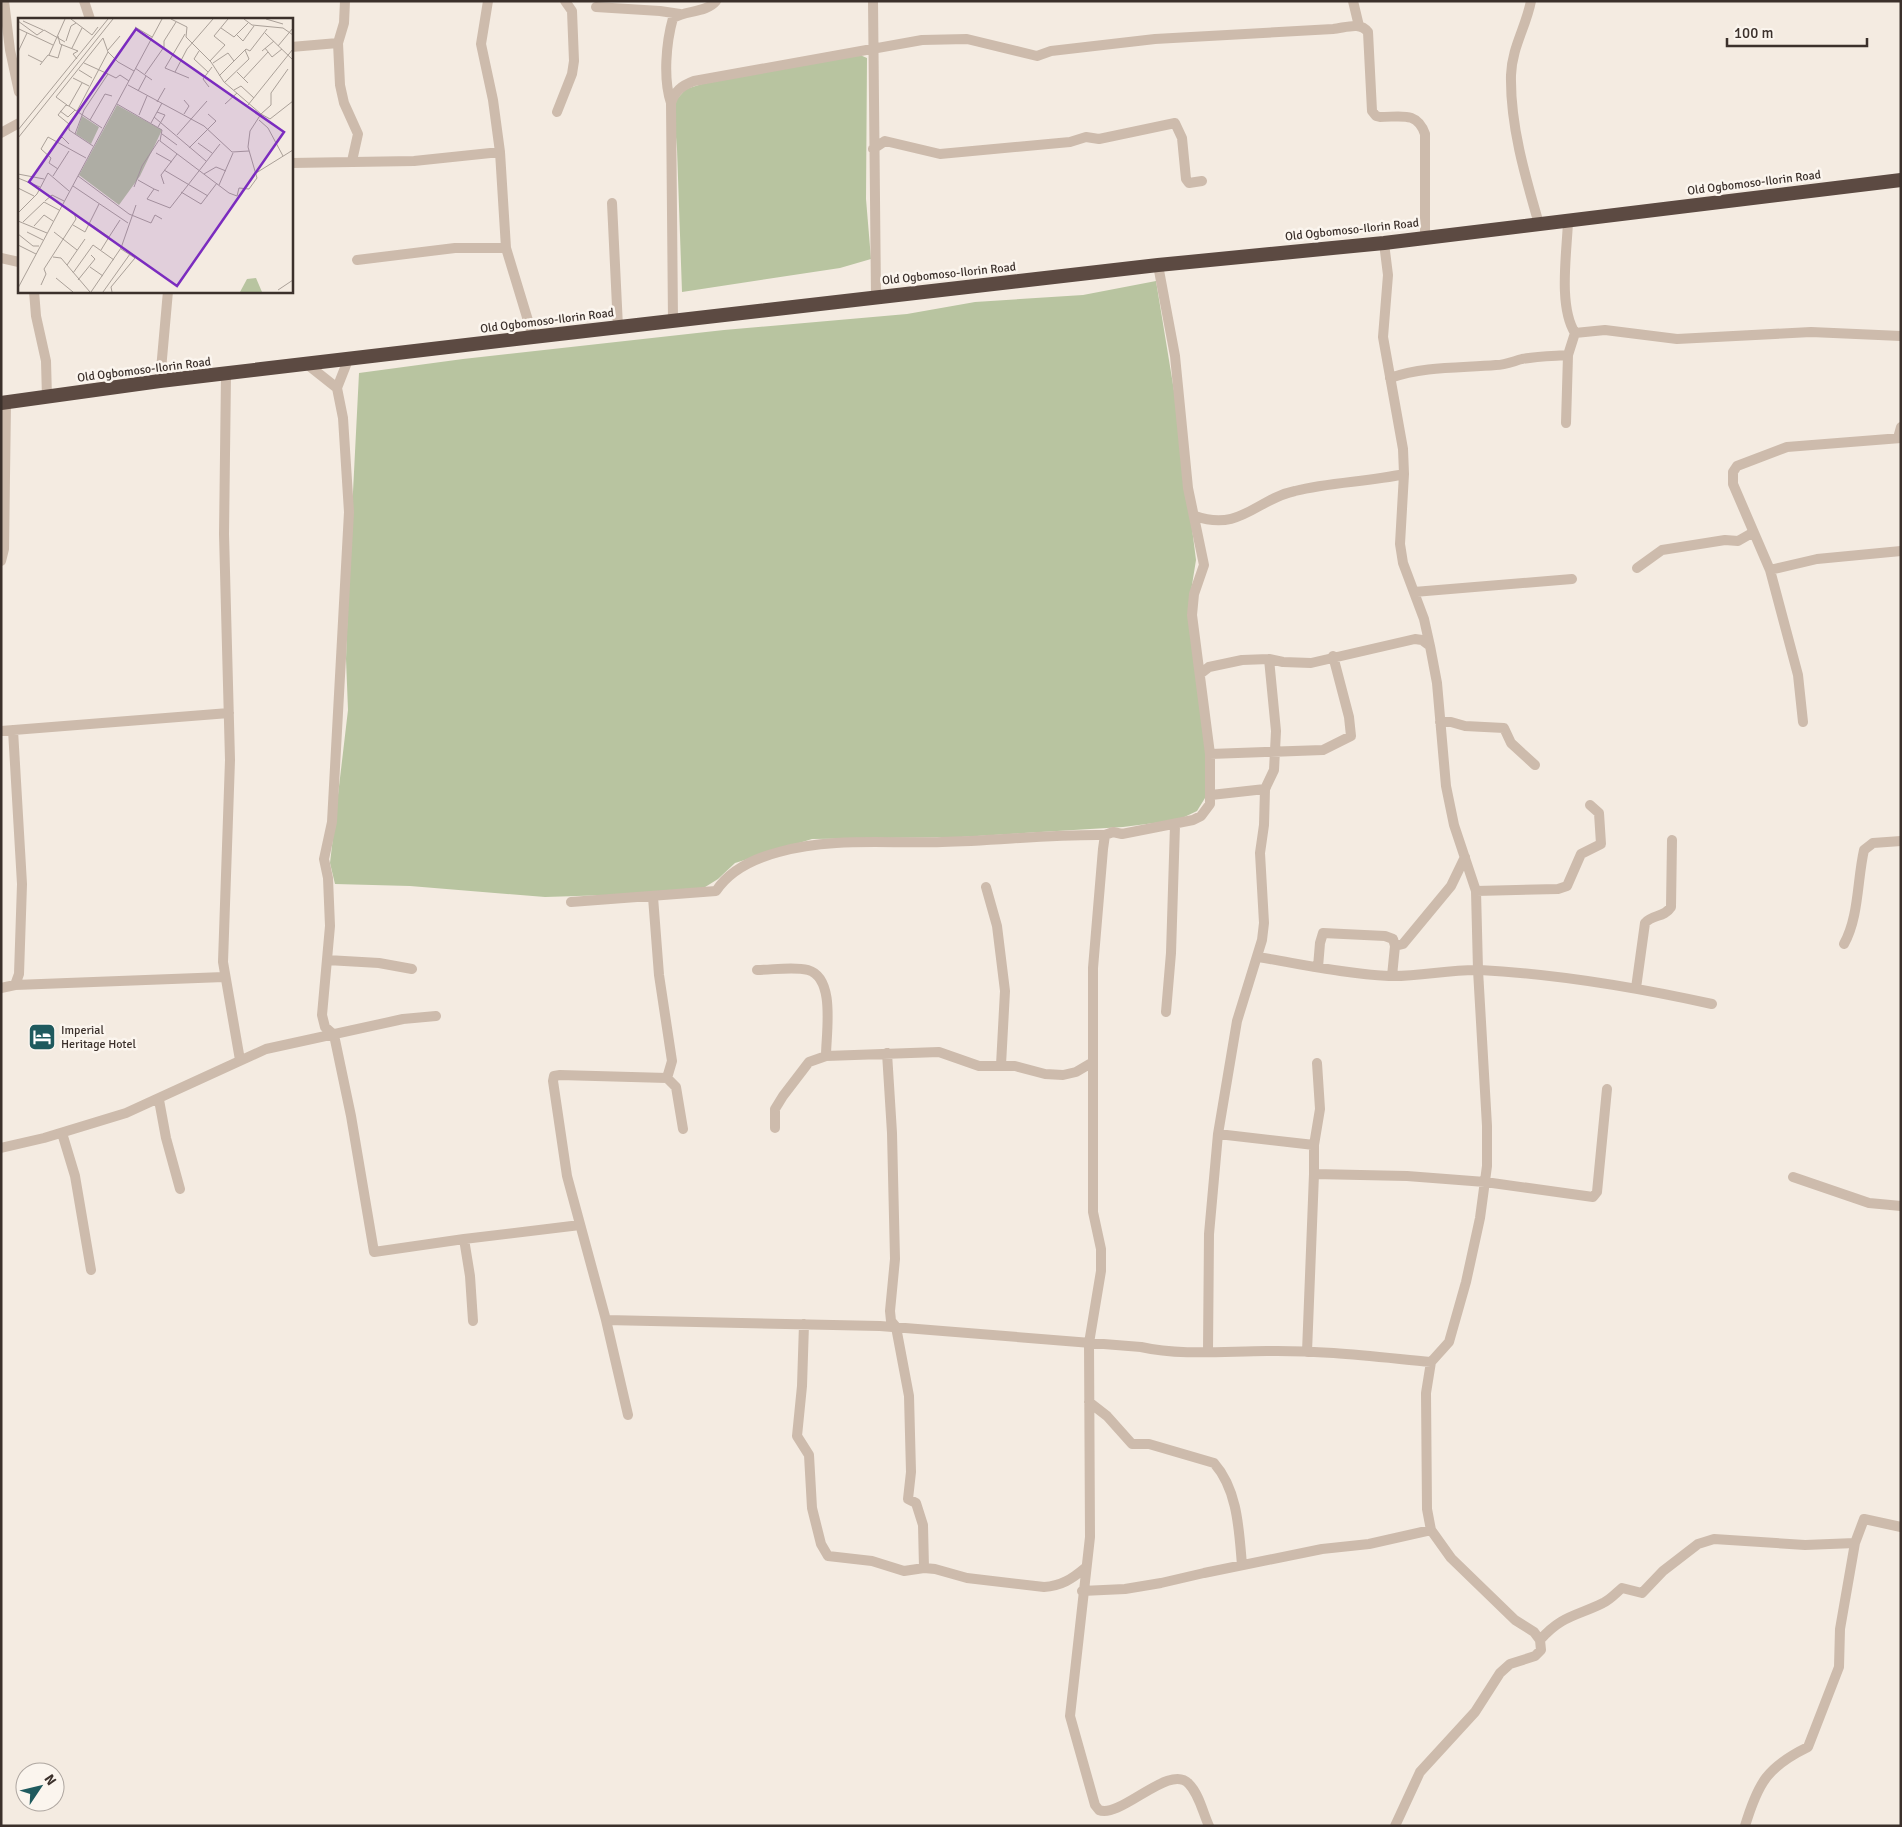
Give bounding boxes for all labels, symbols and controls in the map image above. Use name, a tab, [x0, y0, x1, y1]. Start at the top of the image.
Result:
scale bar	[1727, 15, 1867, 47]
inset map	[18, 18, 292, 292]
text: 100 m	[1734, 24, 1774, 42]
street label: Old Ogbomoso-Ilorin Road	[1686, 167, 1822, 199]
street label: Old Ogbomoso-Ilorin Road	[1284, 216, 1420, 244]
street label: Old Ogbomoso-Ilorin Road	[881, 260, 1017, 288]
street label: Old Ogbomoso-Ilorin Road	[479, 305, 615, 337]
street label: Old Ogbomoso-Ilorin Road	[76, 354, 212, 386]
hotel icon: Imperial Heritage Hotel	[27, 1022, 57, 1052]
place label: Imperial Heritage Hotel	[61, 1023, 136, 1052]
north arrow	[15, 1762, 65, 1812]
text: N	[40, 1771, 60, 1789]

